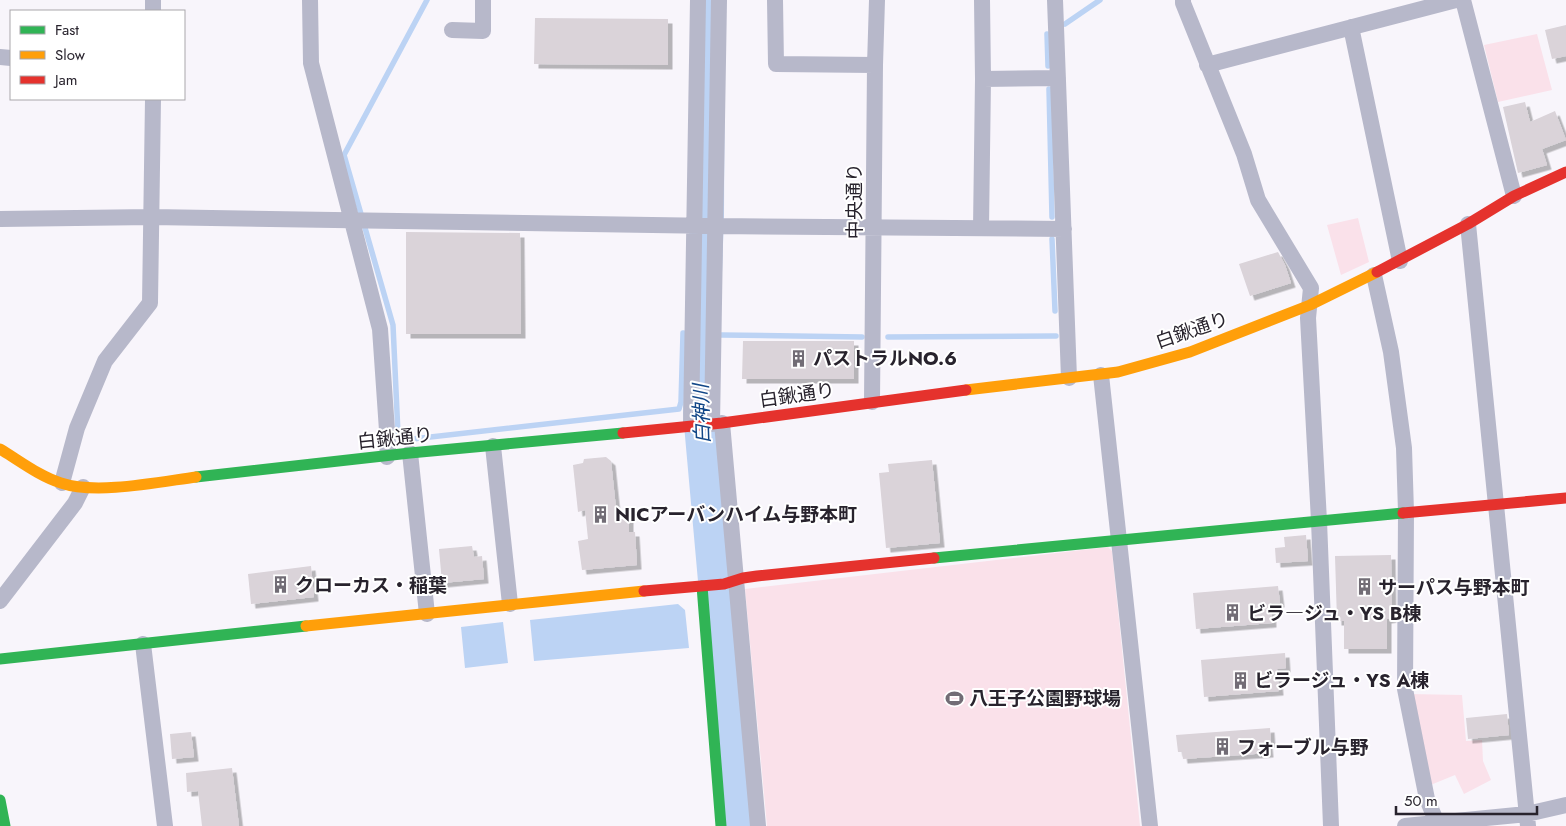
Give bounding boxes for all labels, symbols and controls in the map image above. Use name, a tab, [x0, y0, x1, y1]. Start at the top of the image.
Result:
legend	[10, 10, 185, 100]
text: Fast	[55, 19, 79, 41]
text: Slow	[55, 44, 86, 66]
text: Jam	[53, 69, 78, 91]
street label: 中央通り	[841, 163, 868, 239]
street label: 白鍬通り	[1152, 305, 1232, 355]
place label: パストラルNO.6	[813, 345, 957, 372]
building icon: パストラルNO.6	[789, 348, 809, 368]
street label: 白鍬通り	[757, 376, 837, 414]
water label: 白神川	[686, 382, 718, 444]
street label: 白鍬通り	[356, 421, 434, 455]
place label: NICアーバンハイム与野本町	[615, 501, 857, 528]
building icon: NICアーバンハイム与野本町	[591, 504, 611, 524]
place label: クローカス・稲葉	[295, 572, 447, 599]
place label: サーパス与野本町	[1378, 574, 1530, 601]
building icon: クローカス・稲葉	[271, 575, 291, 595]
building icon: サーパス与野本町	[1354, 577, 1374, 597]
place label: ビラ―ジュ・YS B棟	[1247, 600, 1421, 627]
building icon: ビラ―ジュ・YS B棟	[1223, 603, 1243, 623]
place label: ビラージュ・YS A棟	[1254, 667, 1429, 694]
building icon: ビラージュ・YS A棟	[1230, 670, 1250, 690]
place label: 八王子公園野球場	[969, 685, 1121, 712]
sports icon: 八王子公園野球場	[945, 688, 965, 708]
place label: フォーブル与野	[1237, 734, 1369, 761]
building icon: フォーブル与野	[1213, 737, 1233, 757]
scale bar	[1396, 784, 1537, 816]
text: 50 m	[1404, 790, 1438, 812]

